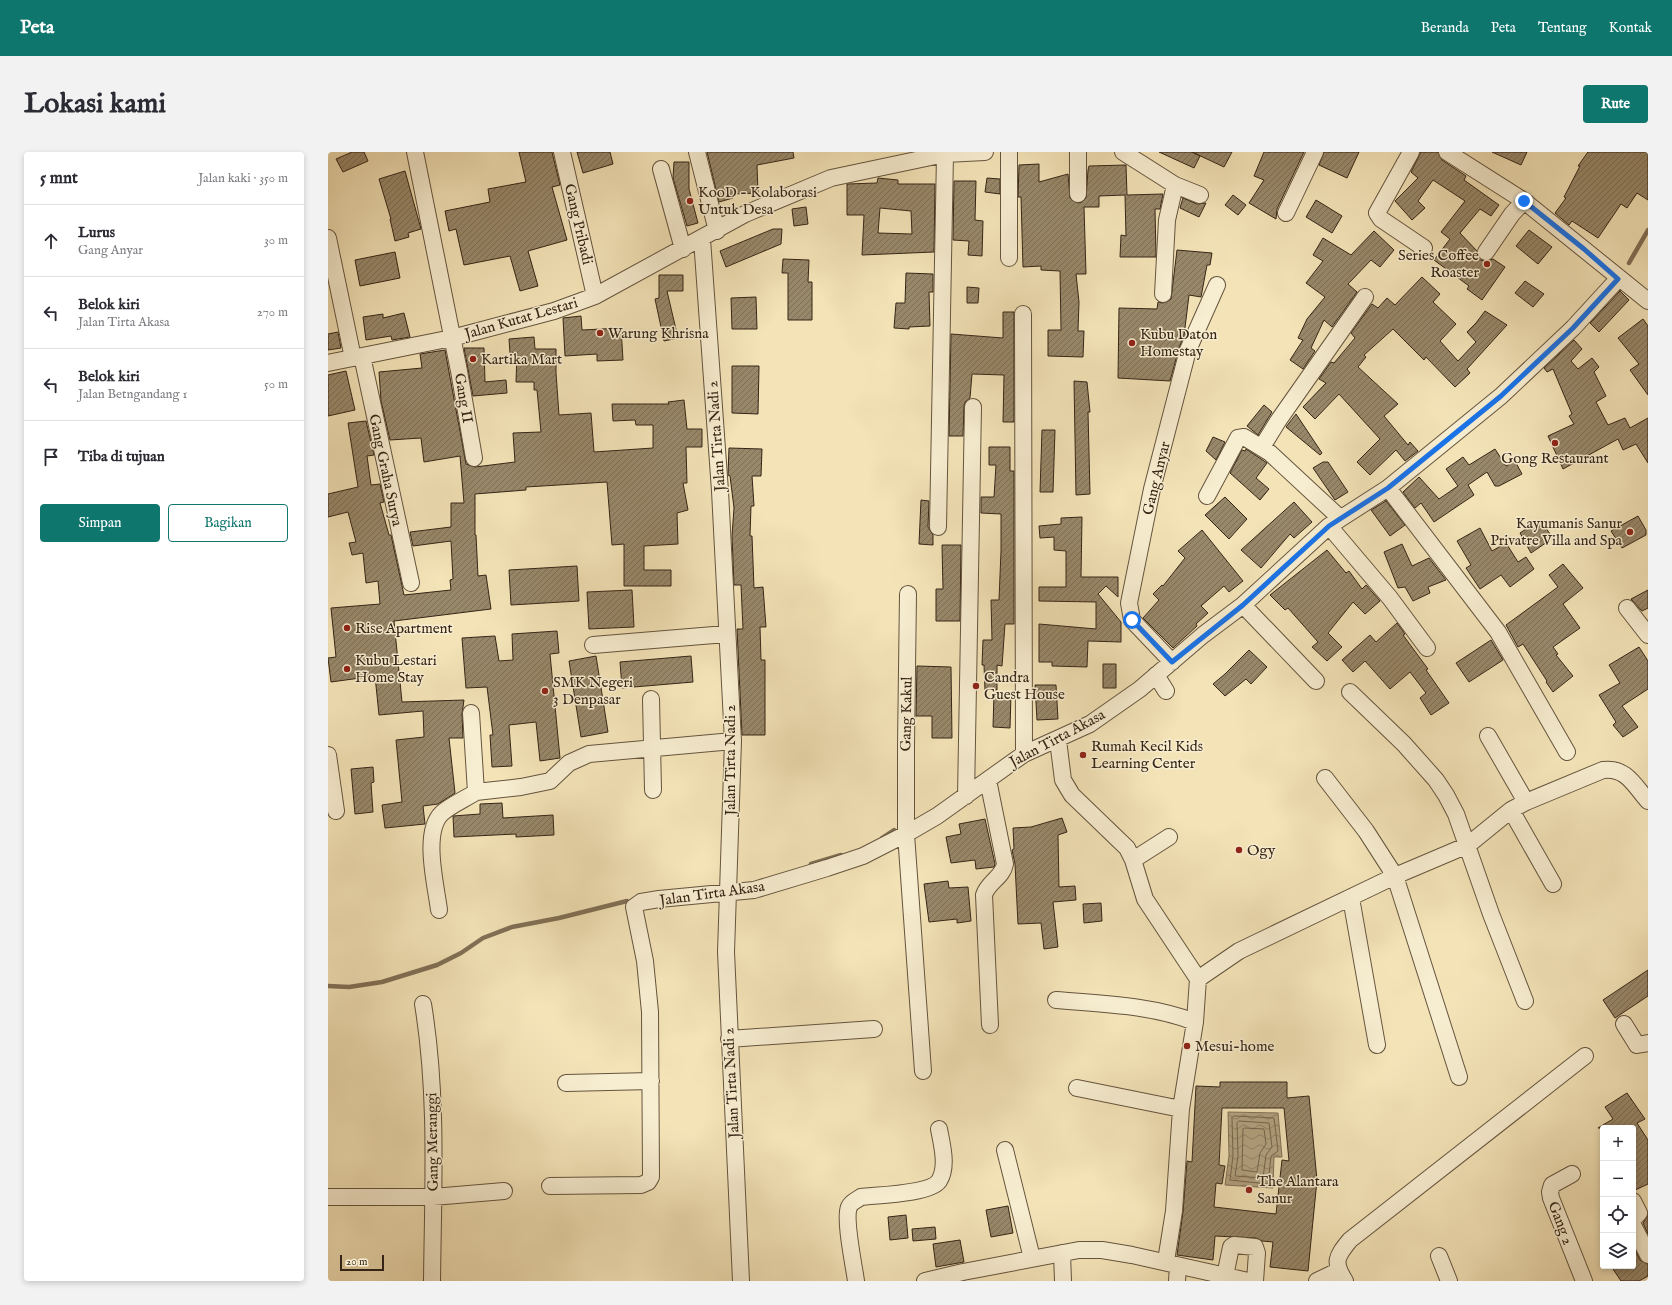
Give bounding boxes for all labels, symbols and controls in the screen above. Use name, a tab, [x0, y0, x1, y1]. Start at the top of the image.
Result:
text: Peta	[20, 16, 54, 40]
text: Beranda	[1421, 19, 1469, 37]
text: Peta	[1491, 19, 1516, 37]
text: Tentang	[1538, 19, 1587, 37]
text: Kontak	[1609, 19, 1652, 37]
button: Rute	[1583, 85, 1648, 123]
text: Lokasi kami	[24, 87, 166, 122]
text: 5 mnt	[40, 168, 78, 189]
text: Jalan kaki · 350 m	[198, 170, 288, 187]
street label: Gang Pribadi	[560, 182, 597, 266]
place label: KooD - Kolaborasi Untuk Desa	[698, 183, 817, 219]
route end	[1515, 192, 1533, 210]
marker: KooD - Kolaborasi Untuk Desa	[685, 196, 695, 206]
text: Lurus	[78, 223, 115, 242]
icon: ahead	[40, 230, 62, 252]
text: 30 m	[264, 232, 288, 249]
text: Gang Anyar	[78, 242, 143, 259]
place label: Series Coffee Roaster	[1398, 246, 1479, 282]
marker: Series Coffee Roaster	[1482, 259, 1492, 269]
street label: Jalan Kutat Lestari	[460, 293, 580, 344]
text: Belok kiri	[78, 295, 140, 314]
icon: left	[40, 302, 62, 324]
text: 270 m	[257, 304, 288, 321]
text: Jalan Tirta Akasa	[78, 314, 170, 331]
place label: Warung Khrisna	[608, 324, 709, 343]
place label: Kubu Daton Homestay	[1140, 325, 1217, 361]
marker: Warung Khrisna	[595, 328, 605, 338]
marker: Kubu Daton Homestay	[1127, 338, 1137, 348]
place label: Kartika Mart	[481, 350, 562, 369]
marker: Kartika Mart	[468, 354, 478, 364]
text: Belok kiri	[78, 367, 140, 386]
street label: Gang II	[450, 371, 477, 425]
icon: left	[40, 374, 62, 396]
text: 50 m	[264, 376, 288, 393]
street label: Jalan Tirta Nadi 2	[703, 380, 730, 494]
text: Jalan Betngandang 1	[78, 386, 187, 403]
street label: Gang Graha Surya	[364, 412, 407, 528]
marker: Gong Restaurant	[1550, 438, 1560, 448]
street label: Gang Anyar	[1138, 439, 1175, 517]
icon: arrive	[40, 446, 62, 468]
text: Tiba di tujuan	[78, 447, 165, 466]
place label: Gong Restaurant	[1501, 449, 1609, 468]
button: Simpan	[40, 504, 160, 542]
button: Bagikan	[168, 504, 288, 542]
place label: Kayumanis Sanur Privatre Villa and Spa	[1490, 514, 1623, 550]
marker: Kayumanis Sanur Privatre Villa and Spa	[1625, 527, 1635, 537]
route start	[1123, 611, 1141, 629]
place label: Rise Apartment	[355, 619, 453, 638]
marker: Rise Apartment	[342, 623, 352, 633]
place label: Kubu Lestari Home Stay	[355, 651, 437, 687]
marker: Kubu Lestari Home Stay	[342, 664, 352, 674]
place label: Candra Guest House	[984, 668, 1065, 704]
place label: SMK Negeri 3 Denpasar	[553, 673, 633, 709]
street label: Gang Kakul	[896, 675, 917, 752]
marker: Candra Guest House	[971, 681, 981, 691]
marker: SMK Negeri 3 Denpasar	[540, 686, 550, 696]
street label: Jalan Tirta Nadi 2	[721, 705, 740, 817]
street label: Jalan Tirta Akasa	[1004, 705, 1109, 773]
place label: Rumah Kecil Kids Learning Center	[1091, 737, 1203, 773]
marker: Rumah Kecil Kids Learning Center	[1078, 750, 1088, 760]
place label: Ogy	[1247, 841, 1276, 860]
marker: Ogy	[1234, 845, 1244, 855]
street label: Jalan Tirta Akasa	[656, 877, 766, 911]
street label: Jalan Tirta Nadi 2	[719, 1027, 744, 1141]
place label: Mesui-home	[1195, 1037, 1274, 1056]
marker: Mesui-home	[1182, 1041, 1192, 1051]
street label: Gang Meranggi	[422, 1092, 443, 1192]
map controls	[1600, 1125, 1636, 1269]
button: +	[1600, 1125, 1636, 1161]
button: −	[1600, 1161, 1636, 1197]
place label: The Alantara Sanur	[1257, 1172, 1339, 1208]
marker: The Alantara Sanur	[1244, 1185, 1254, 1195]
button: locate	[1600, 1197, 1636, 1233]
street label: Gang 2	[1544, 1199, 1577, 1248]
button: layers	[1600, 1233, 1636, 1269]
scale bar	[340, 1253, 384, 1272]
text: 20 m	[346, 1255, 367, 1269]

